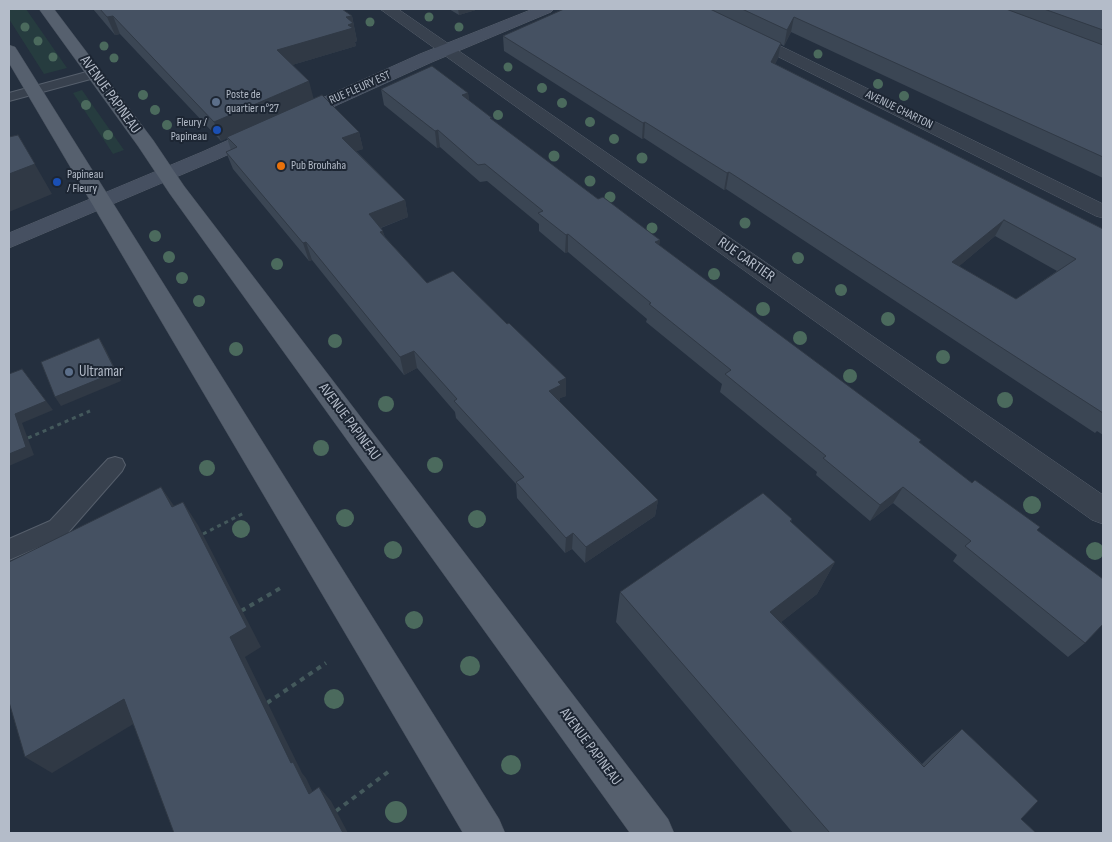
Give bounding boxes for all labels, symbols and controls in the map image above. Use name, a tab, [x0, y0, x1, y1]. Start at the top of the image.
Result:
street label: AVENUE PAPINEAU	[76, 53, 144, 137]
street label: RUE FLEURY EST	[327, 68, 393, 108]
street label: AVENUE CHARTON	[863, 87, 935, 133]
place label: Poste de quartier n°27	[226, 88, 279, 116]
marker: Poste de quartier n°27	[210, 96, 222, 108]
place label: Fleury / Papineau	[171, 116, 207, 144]
marker: Fleury / Papineau	[211, 124, 223, 136]
place label: Pub Brouhaha	[291, 159, 346, 173]
marker: Pub Brouhaha	[275, 160, 287, 172]
place label: Papineau / Fleury	[67, 168, 103, 196]
marker: Papineau / Fleury	[51, 176, 63, 188]
street label: RUE CARTIER	[714, 234, 778, 286]
place label: Ultramar	[79, 363, 123, 381]
marker: Ultramar	[63, 366, 75, 378]
street label: AVENUE PAPINEAU	[314, 380, 384, 464]
street label: AVENUE PAPINEAU	[555, 705, 625, 789]

